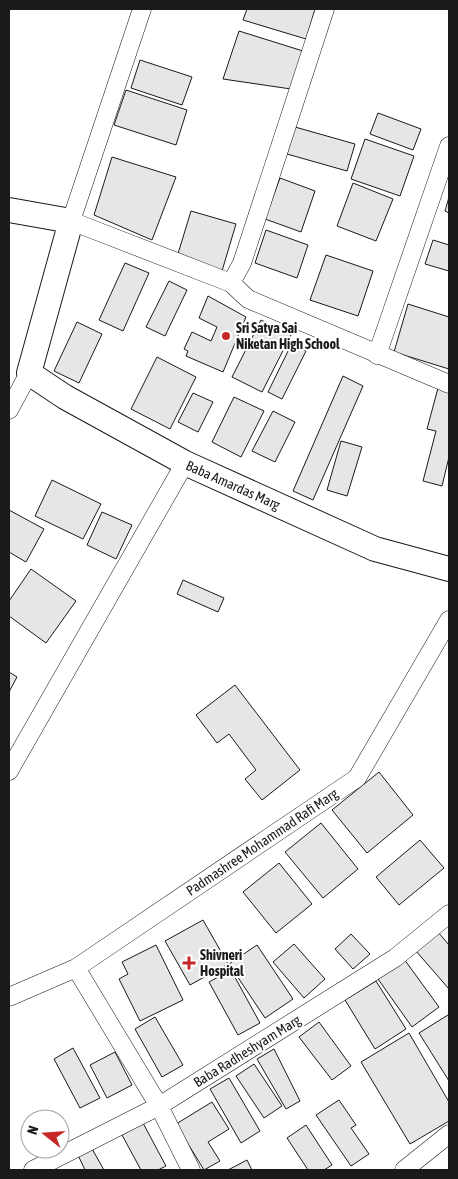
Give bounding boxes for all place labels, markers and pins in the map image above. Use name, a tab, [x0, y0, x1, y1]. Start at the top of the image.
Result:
place label: Sri Satya Sai Niketan High School	[236, 320, 340, 352]
marker: Sri Satya Sai Niketan High School	[220, 330, 232, 342]
place label: Shivneri Hospital	[200, 947, 244, 979]
marker: Shivneri Hospital	[182, 956, 196, 970]

